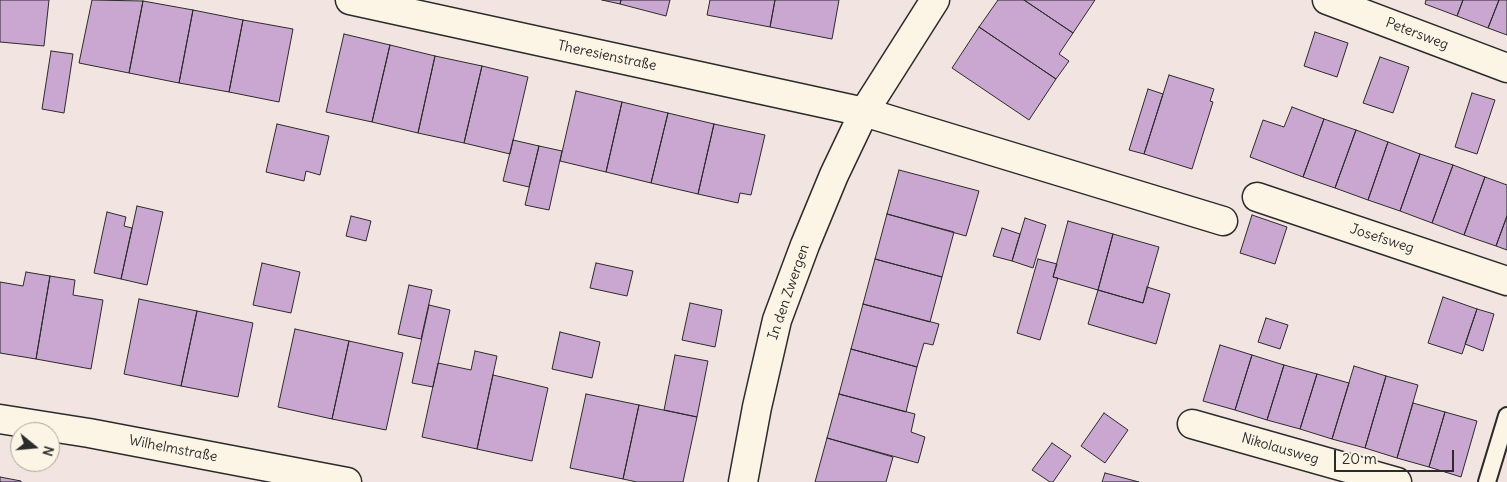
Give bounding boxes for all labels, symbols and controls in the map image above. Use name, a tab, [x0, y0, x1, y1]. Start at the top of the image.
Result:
street label: Petersweg	[1383, 14, 1451, 54]
street label: Theresienstraße	[556, 37, 658, 75]
street label: Josefsweg	[1348, 221, 1416, 257]
street label: In den Zwergen	[765, 242, 813, 342]
north arrow	[10, 422, 60, 472]
street label: Nikolausweg	[1239, 430, 1321, 468]
street label: Wilhelmstraße	[127, 432, 219, 466]
scale bar	[1337, 440, 1457, 472]
text: N	[38, 444, 58, 458]
text: 20 m	[1342, 449, 1377, 468]

